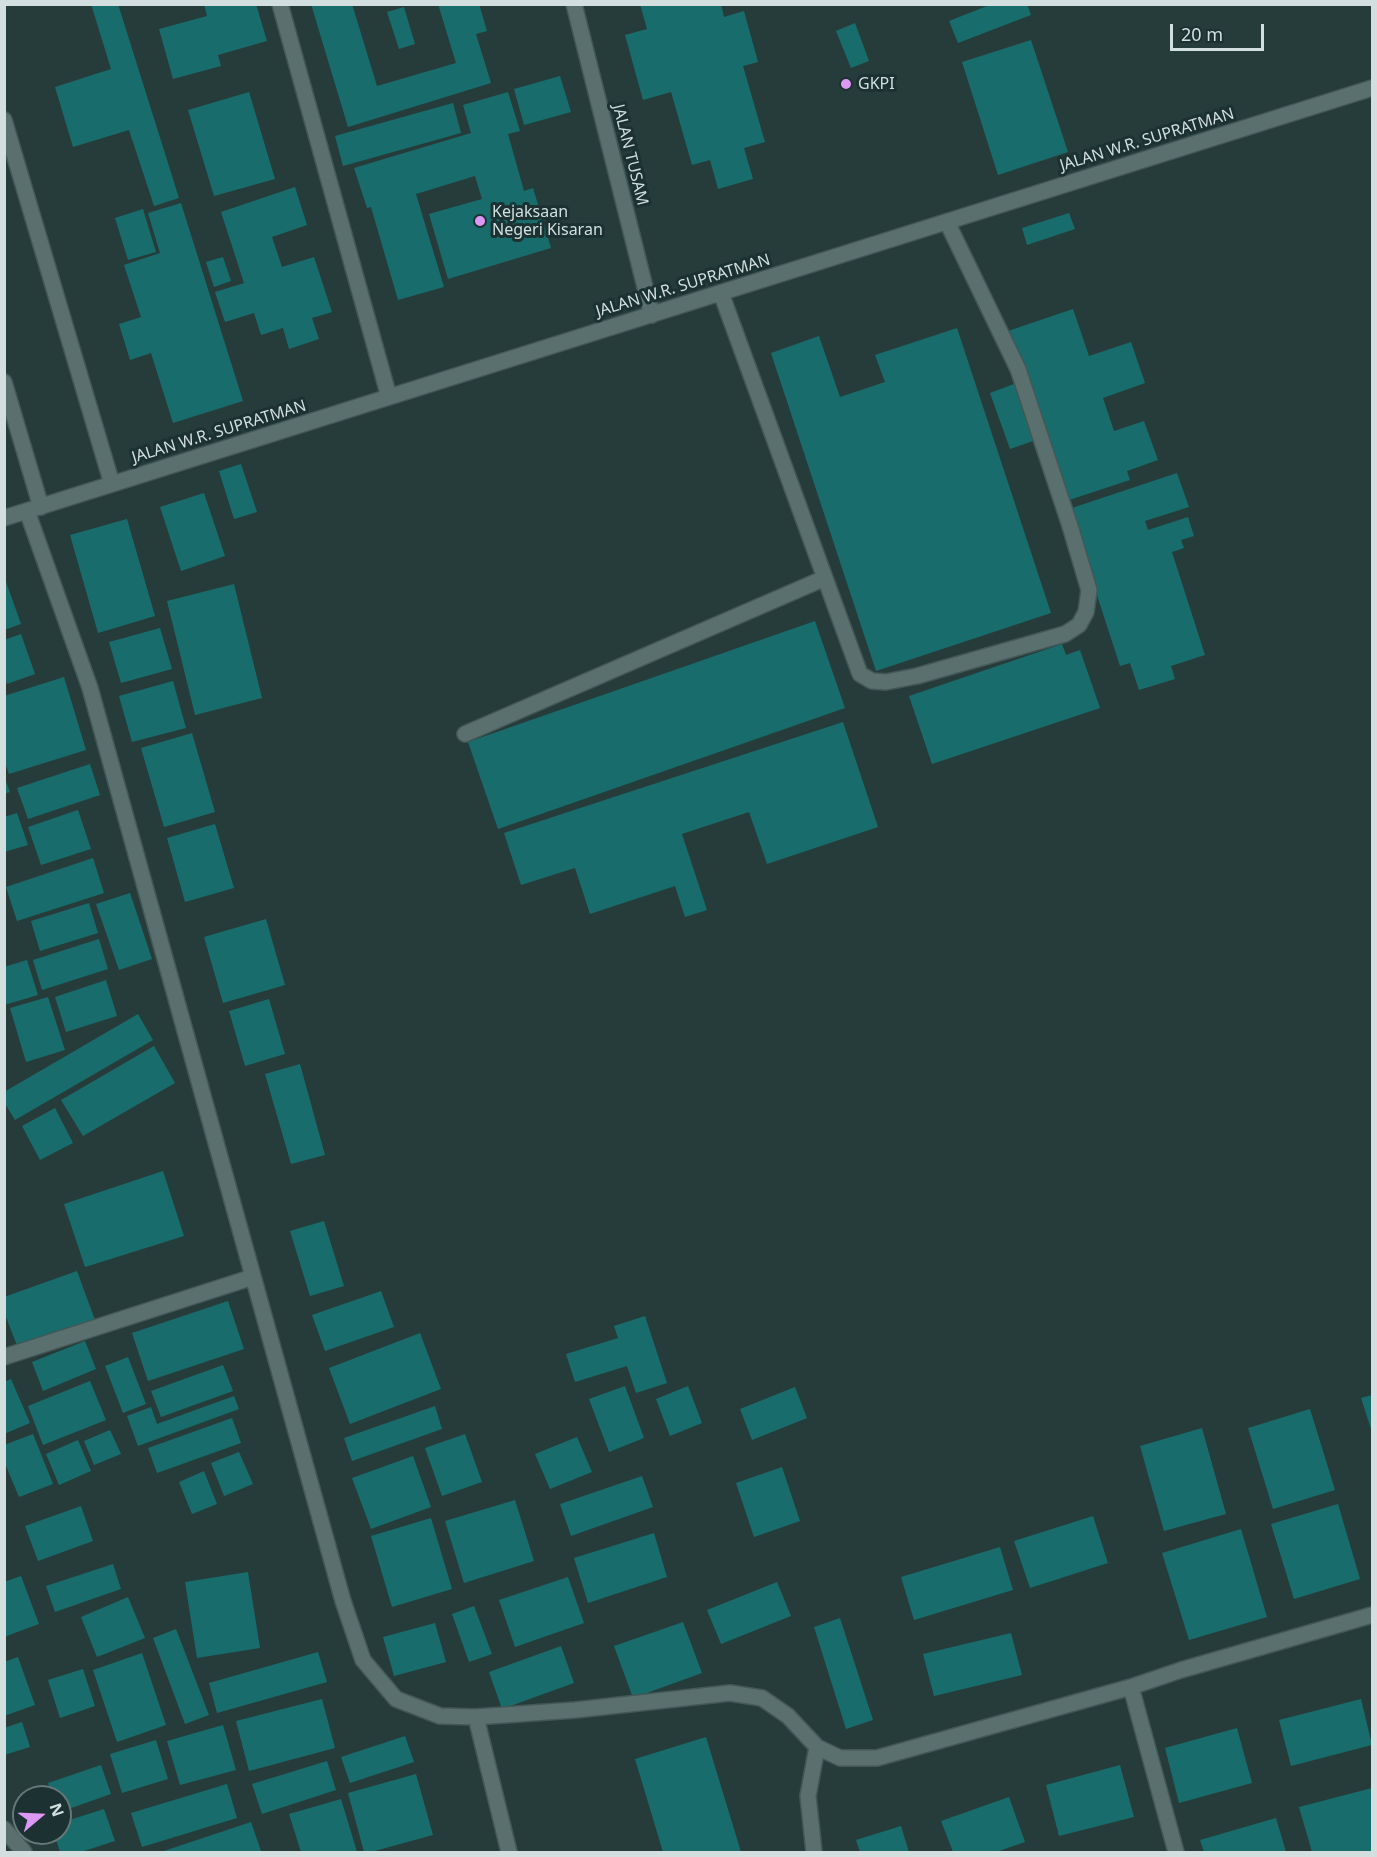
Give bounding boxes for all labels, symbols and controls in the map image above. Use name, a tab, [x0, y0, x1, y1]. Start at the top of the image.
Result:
scale bar	[1173, 12, 1268, 50]
text: 20 m	[1181, 22, 1223, 46]
place label: GKPI	[858, 74, 895, 94]
marker: GKPI	[839, 77, 853, 91]
street label: JALAN TUSAM	[608, 102, 652, 208]
street label: JALAN W.R. SUPRATMAN	[1058, 104, 1236, 176]
place label: Kejaksaan Negeri Kisaran	[492, 202, 603, 240]
marker: Kejaksaan Negeri Kisaran	[473, 214, 487, 228]
street label: JALAN W.R. SUPRATMAN	[594, 250, 772, 322]
street label: JALAN W.R. SUPRATMAN	[130, 396, 308, 468]
north arrow	[12, 1785, 72, 1845]
text: N	[45, 1800, 70, 1820]

